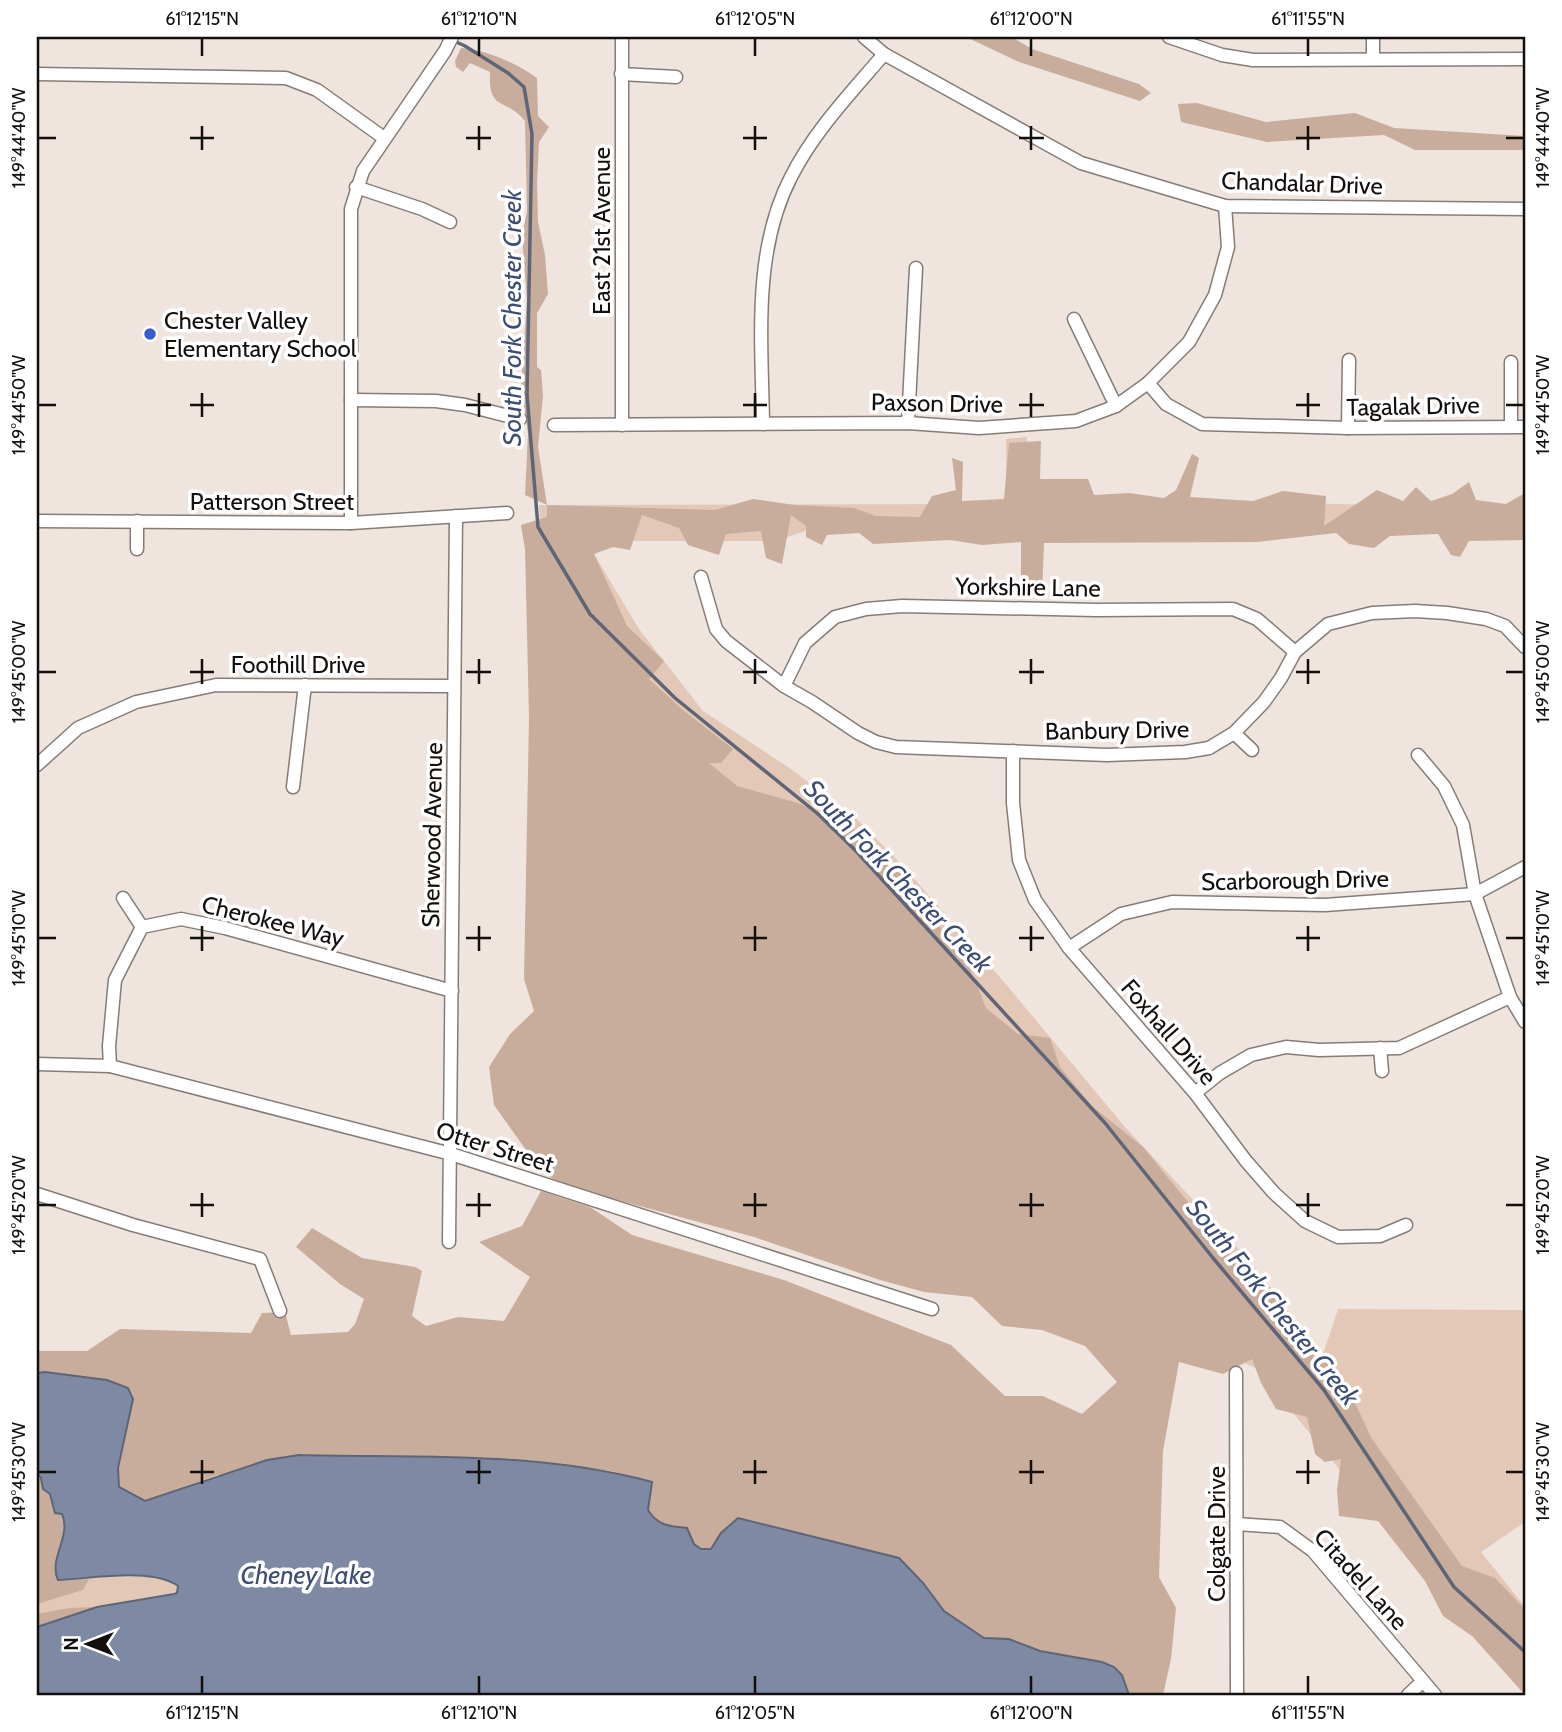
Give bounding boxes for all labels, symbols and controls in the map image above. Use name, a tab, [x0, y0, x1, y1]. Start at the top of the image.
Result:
text: 61°12'15"N	[165, 8, 239, 30]
text: 61°12'10"N	[441, 8, 517, 30]
text: 61°12'05"N	[715, 8, 795, 30]
text: 61°12'00"N	[989, 8, 1073, 30]
text: 61°11'55"N	[1271, 8, 1345, 30]
text: 149°44'40"W	[8, 88, 30, 188]
text: 149°44'40"W	[1532, 88, 1554, 188]
street label: East 21st Avenue	[587, 147, 616, 315]
street label: Chandalar Drive	[1221, 166, 1383, 200]
water label: South Fork Chester Creek	[496, 189, 528, 446]
place label: Chester Valley Elementary School	[164, 306, 357, 363]
marker: Chester Valley Elementary School	[142, 326, 158, 342]
text: 149°44'50"W	[8, 355, 30, 455]
text: 149°44'50"W	[1532, 355, 1554, 455]
street label: Paxson Drive	[871, 387, 1003, 419]
street label: Tagalak Drive	[1346, 390, 1480, 422]
street label: Patterson Street	[190, 487, 354, 516]
street label: Yorkshire Lane	[954, 571, 1101, 603]
text: 149°45'00"W	[8, 621, 30, 723]
text: 149°45'00"W	[1532, 621, 1554, 723]
street label: Foothill Drive	[231, 650, 365, 679]
street label: Banbury Drive	[1045, 714, 1189, 746]
street label: Sherwood Avenue	[416, 742, 448, 928]
water label: South Fork Chester Creek	[797, 773, 999, 980]
street label: Scarborough Drive	[1201, 864, 1389, 896]
street label: Cherokee Way	[199, 889, 347, 953]
text: 149°45'10"W	[8, 890, 30, 986]
text: 149°45'10"W	[1532, 890, 1554, 986]
street label: Foxhall Drive	[1115, 973, 1223, 1091]
street label: Otter Street	[433, 1115, 557, 1179]
text: 149°45'20"W	[8, 1155, 30, 1255]
text: 149°45'20"W	[1532, 1155, 1554, 1255]
water label: South Fork Chester Creek	[1180, 1192, 1367, 1412]
text: 149°45'30"W	[8, 1422, 30, 1522]
text: 149°45'30"W	[1532, 1422, 1554, 1522]
street label: Colgate Drive	[1202, 1466, 1231, 1602]
street label: Citadel Lane	[1308, 1522, 1414, 1636]
water label: Cheney Lake	[240, 1559, 372, 1591]
north arrow	[52, 1610, 122, 1680]
text: N	[60, 1637, 83, 1651]
text: 61°12'15"N	[165, 1702, 239, 1724]
text: 61°12'10"N	[441, 1702, 517, 1724]
text: 61°12'05"N	[715, 1702, 795, 1724]
text: 61°12'00"N	[989, 1702, 1073, 1724]
text: 61°11'55"N	[1271, 1702, 1345, 1724]

